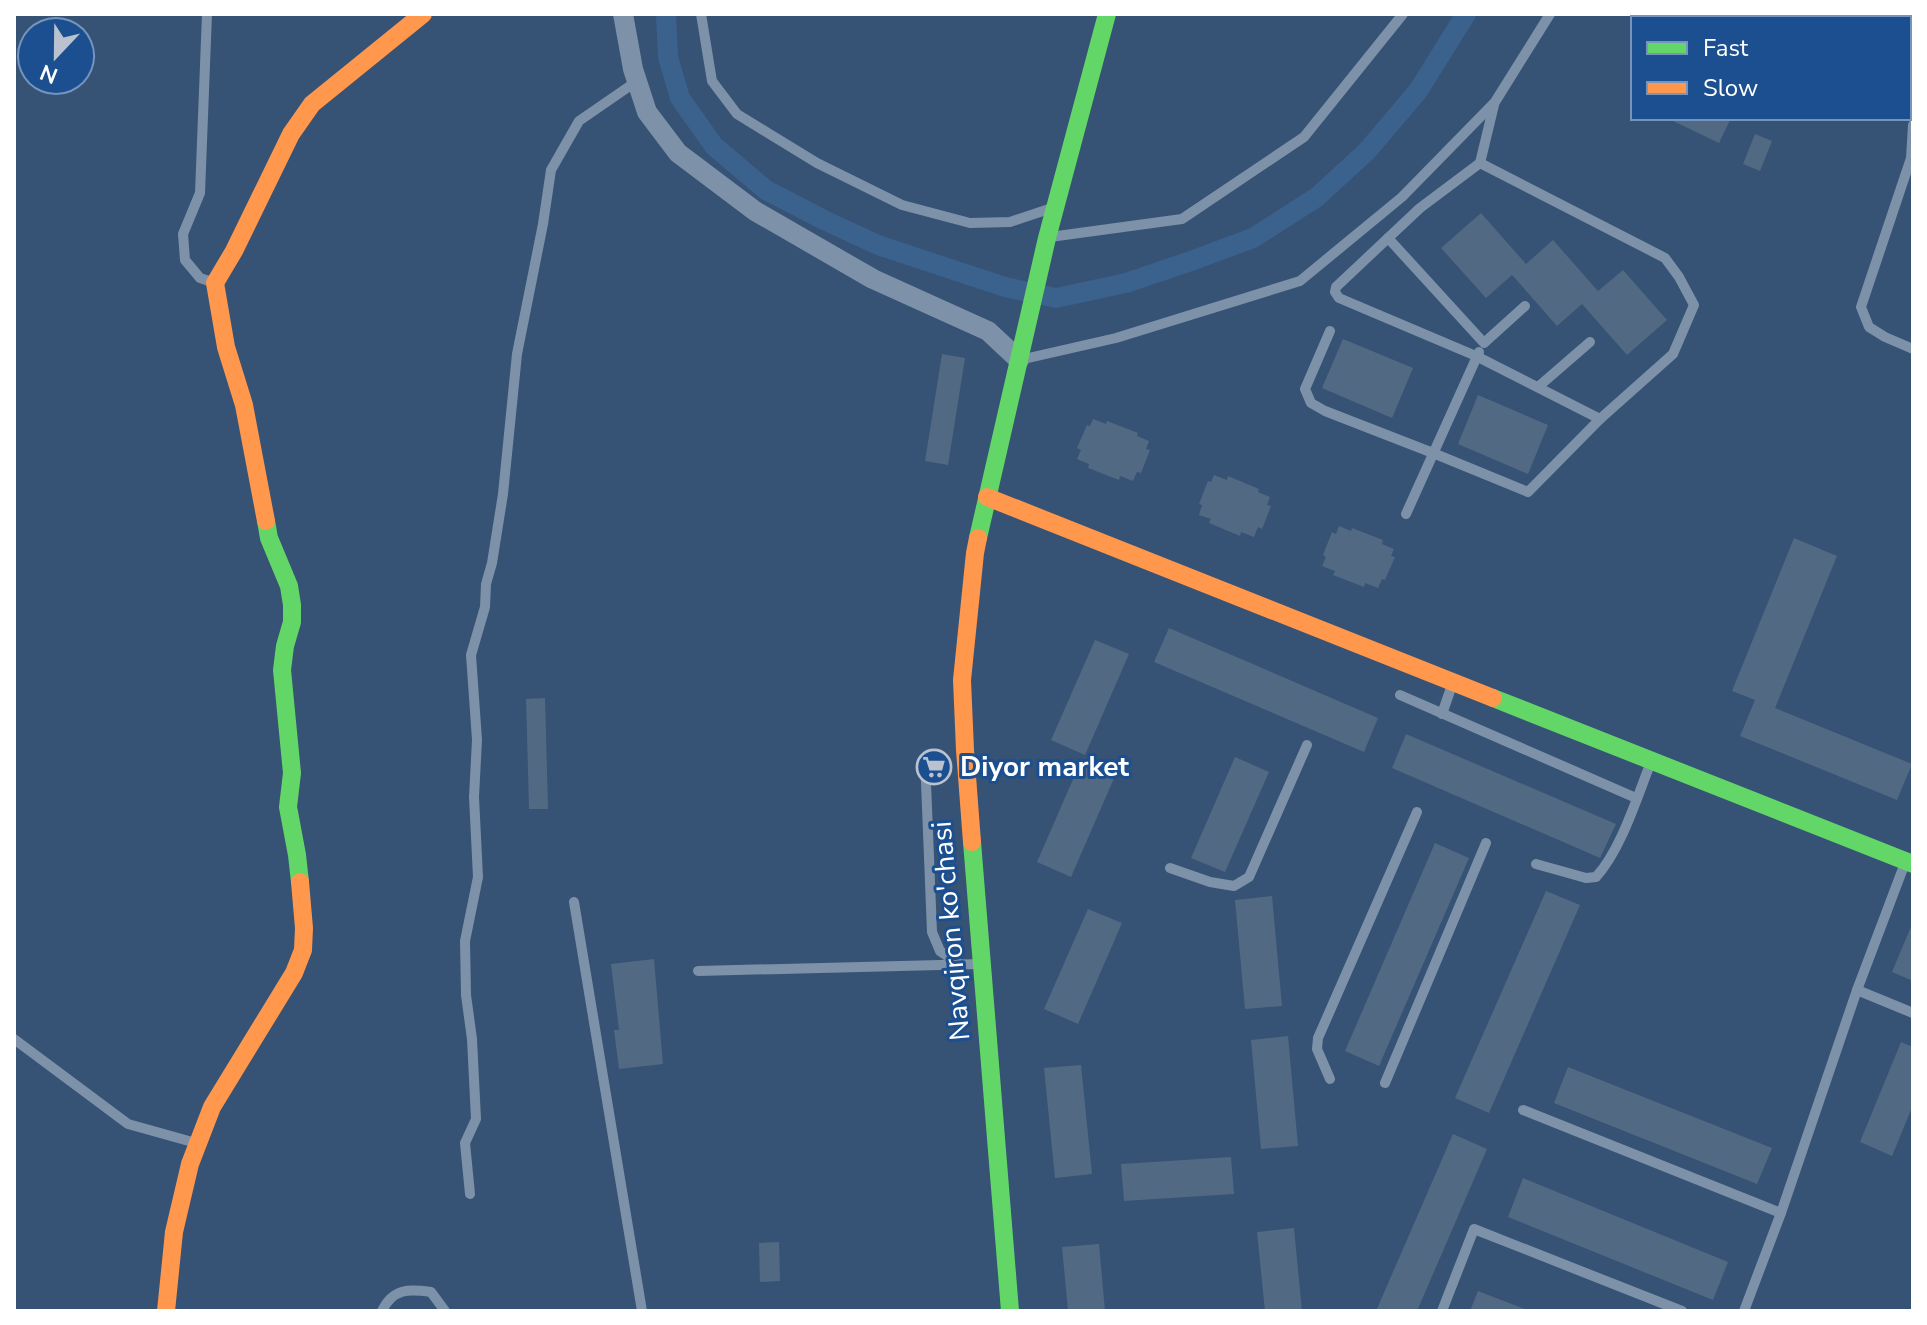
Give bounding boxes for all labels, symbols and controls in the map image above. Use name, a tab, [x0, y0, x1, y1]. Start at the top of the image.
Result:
north arrow	[16, 16, 96, 96]
legend	[1631, 16, 1911, 120]
text: Fast	[1703, 32, 1749, 64]
text: N	[36, 57, 62, 91]
text: Slow	[1703, 72, 1758, 104]
supermarket icon: Diyor market	[915, 748, 953, 786]
place label: Diyor market	[960, 748, 1129, 786]
street label: Navqiron ko'chasi	[922, 820, 980, 1042]

